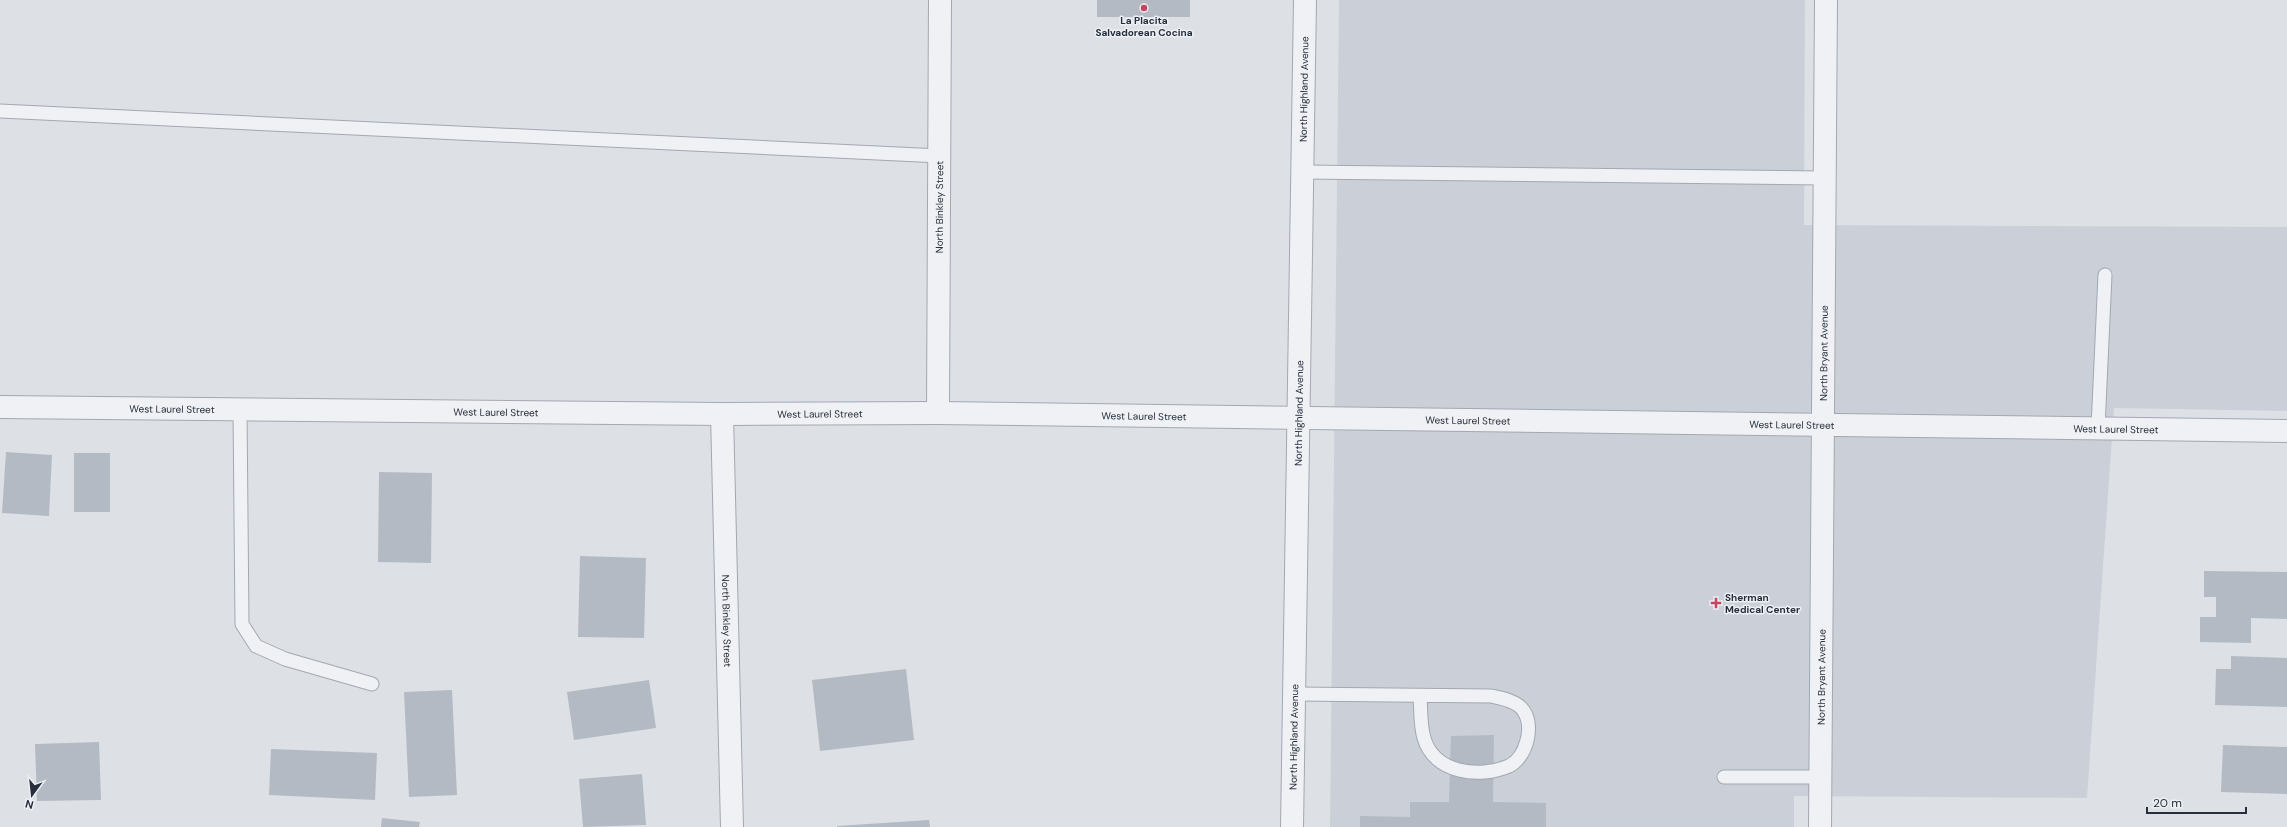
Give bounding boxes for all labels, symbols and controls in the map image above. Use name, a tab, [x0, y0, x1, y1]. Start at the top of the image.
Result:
marker: La Placita Salvadorean Cocina	[1139, 3, 1149, 13]
place label: La Placita Salvadorean Cocina	[1095, 14, 1193, 39]
street label: North Highland Avenue	[1296, 36, 1311, 142]
street label: North Binkley Street	[932, 161, 946, 253]
street label: North Bryant Avenue	[1817, 305, 1830, 401]
street label: North Highland Avenue	[1291, 360, 1306, 466]
street label: West Laurel Street	[129, 402, 215, 416]
street label: West Laurel Street	[453, 405, 539, 419]
street label: West Laurel Street	[777, 407, 863, 420]
street label: West Laurel Street	[1101, 409, 1187, 423]
street label: West Laurel Street	[1425, 413, 1511, 427]
street label: West Laurel Street	[1749, 417, 1835, 431]
street label: West Laurel Street	[2073, 422, 2159, 436]
street label: North Binkley Street	[719, 575, 735, 667]
place label: Sherman Medical Center	[1725, 591, 1800, 616]
marker: Sherman Medical Center	[1710, 597, 1722, 609]
street label: North Bryant Avenue	[1814, 629, 1828, 725]
street label: North Highland Avenue	[1286, 684, 1301, 790]
north arrow	[12, 775, 52, 815]
scale bar	[2147, 789, 2246, 815]
text: 20 m	[2153, 795, 2182, 811]
text: N	[24, 797, 35, 812]

